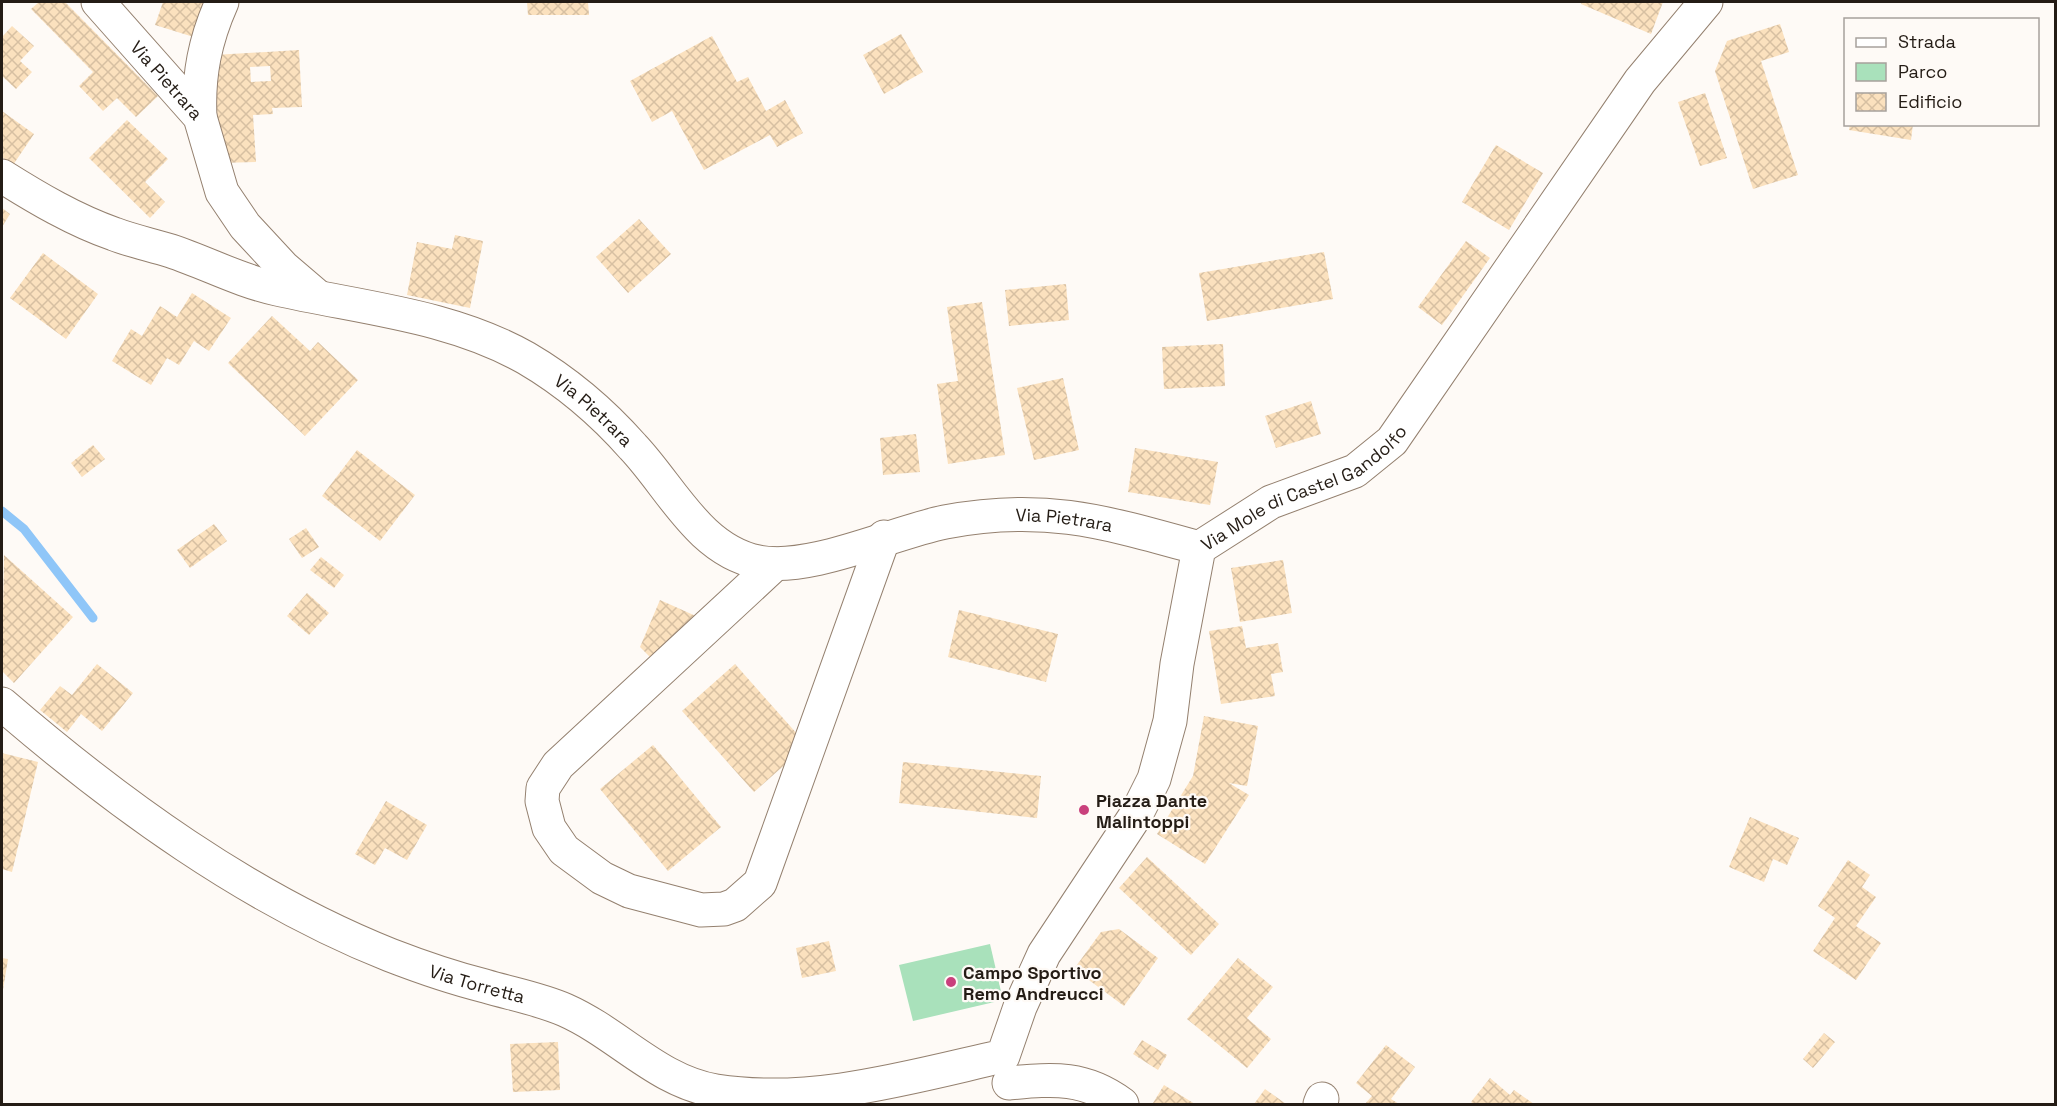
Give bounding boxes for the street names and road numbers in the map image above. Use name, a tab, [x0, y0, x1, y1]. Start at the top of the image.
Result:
street label: Via Pietrara	[126, 35, 208, 124]
street label: Via Pietrara	[550, 369, 638, 451]
street label: Via Mole di Castel Gandolfo	[1196, 420, 1411, 555]
street label: Via Pietrara	[1016, 503, 1115, 537]
street label: Via Torretta	[426, 959, 528, 1008]

